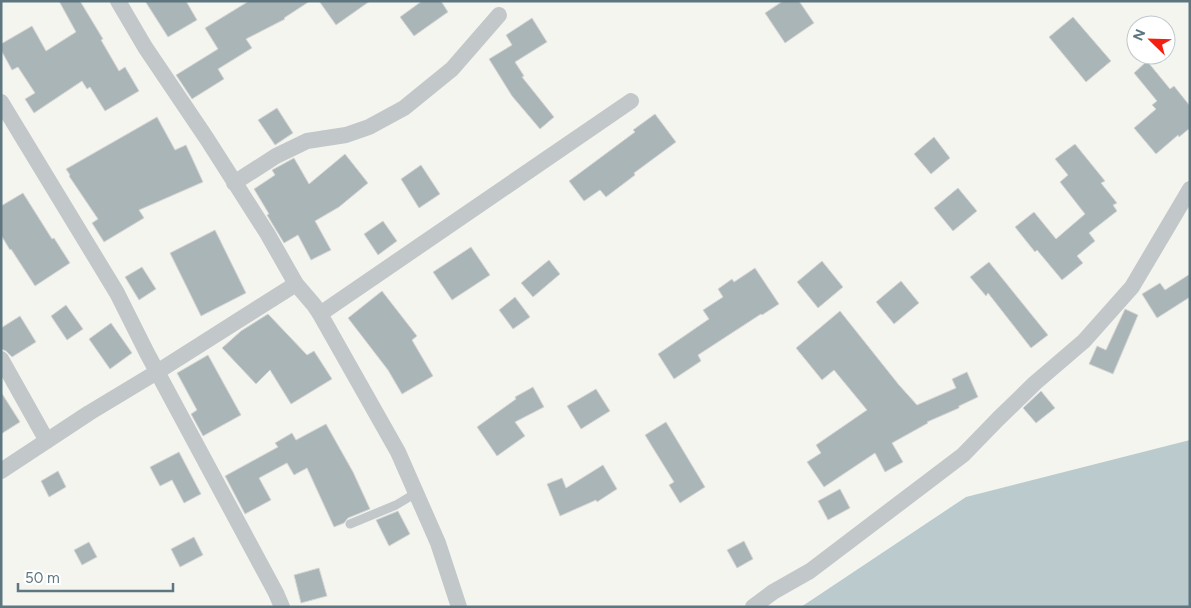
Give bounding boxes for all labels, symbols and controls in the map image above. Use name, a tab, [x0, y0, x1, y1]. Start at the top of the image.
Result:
north arrow	[1126, 15, 1176, 65]
text: N	[1130, 27, 1149, 43]
scale bar	[18, 560, 172, 592]
text: 50 m	[25, 569, 60, 587]

